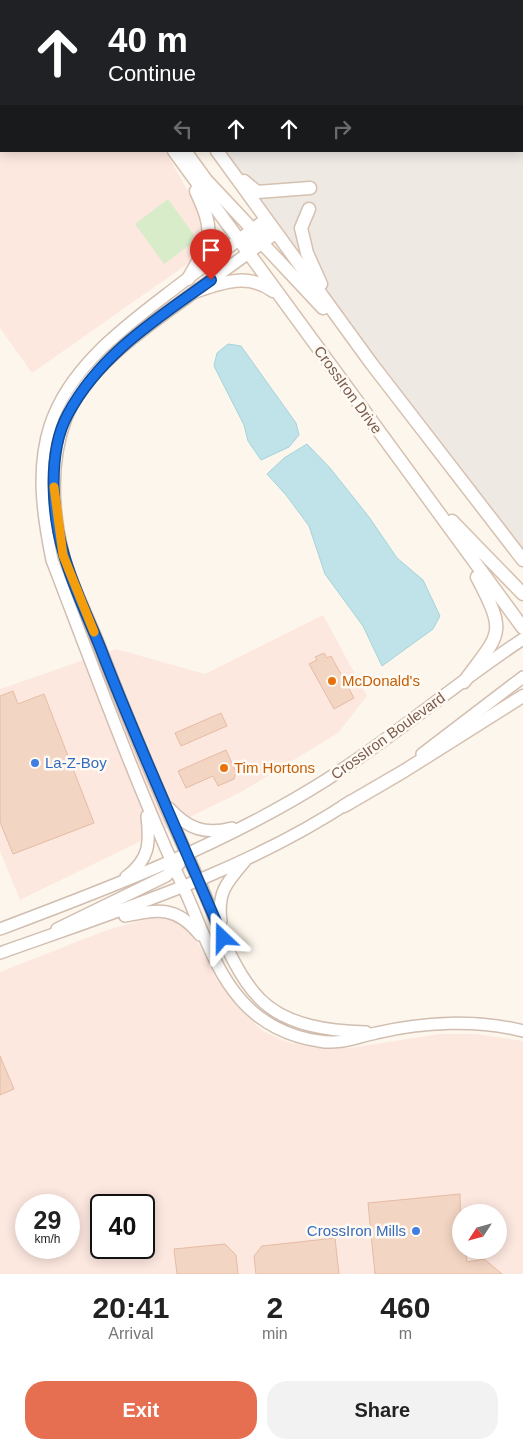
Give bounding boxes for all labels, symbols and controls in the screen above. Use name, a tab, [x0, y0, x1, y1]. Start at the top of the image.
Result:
icon: ahead	[25, 20, 90, 85]
text: 40 m	[108, 20, 188, 59]
text: Continue	[108, 61, 196, 86]
icon: left	[169, 115, 197, 143]
icon: ahead	[222, 115, 250, 143]
icon: ahead	[275, 115, 303, 143]
icon: right	[328, 115, 356, 143]
pin	[190, 229, 232, 280]
icon: arrive	[197, 236, 225, 264]
street label: CrossIron Drive	[311, 343, 386, 437]
place label: McDonald's	[342, 672, 420, 689]
marker: McDonald's	[326, 675, 338, 687]
street label: CrossIron Boulevard	[327, 689, 448, 783]
place label: La-Z-Boy	[45, 754, 107, 771]
marker: La-Z-Boy	[29, 757, 41, 769]
place label: Tim Hortons	[234, 759, 315, 776]
marker: Tim Hortons	[218, 762, 230, 774]
position arrow	[196, 911, 248, 963]
speed limit sign: 40	[90, 1194, 155, 1259]
north arrow	[452, 1204, 508, 1259]
map controls	[452, 1204, 507, 1259]
text: 29	[34, 1206, 61, 1234]
place label: CrossIron Mills	[307, 1222, 406, 1239]
marker: CrossIron Mills	[410, 1225, 422, 1237]
text: km/h	[34, 1232, 61, 1246]
text: 20:41	[93, 1291, 169, 1324]
text: 2	[266, 1291, 283, 1324]
text: 460	[380, 1291, 430, 1324]
text: Arrival	[108, 1325, 154, 1342]
text: min	[262, 1325, 288, 1342]
text: m	[399, 1325, 412, 1342]
button: Exit	[25, 1381, 257, 1439]
button: Share	[267, 1381, 498, 1439]

